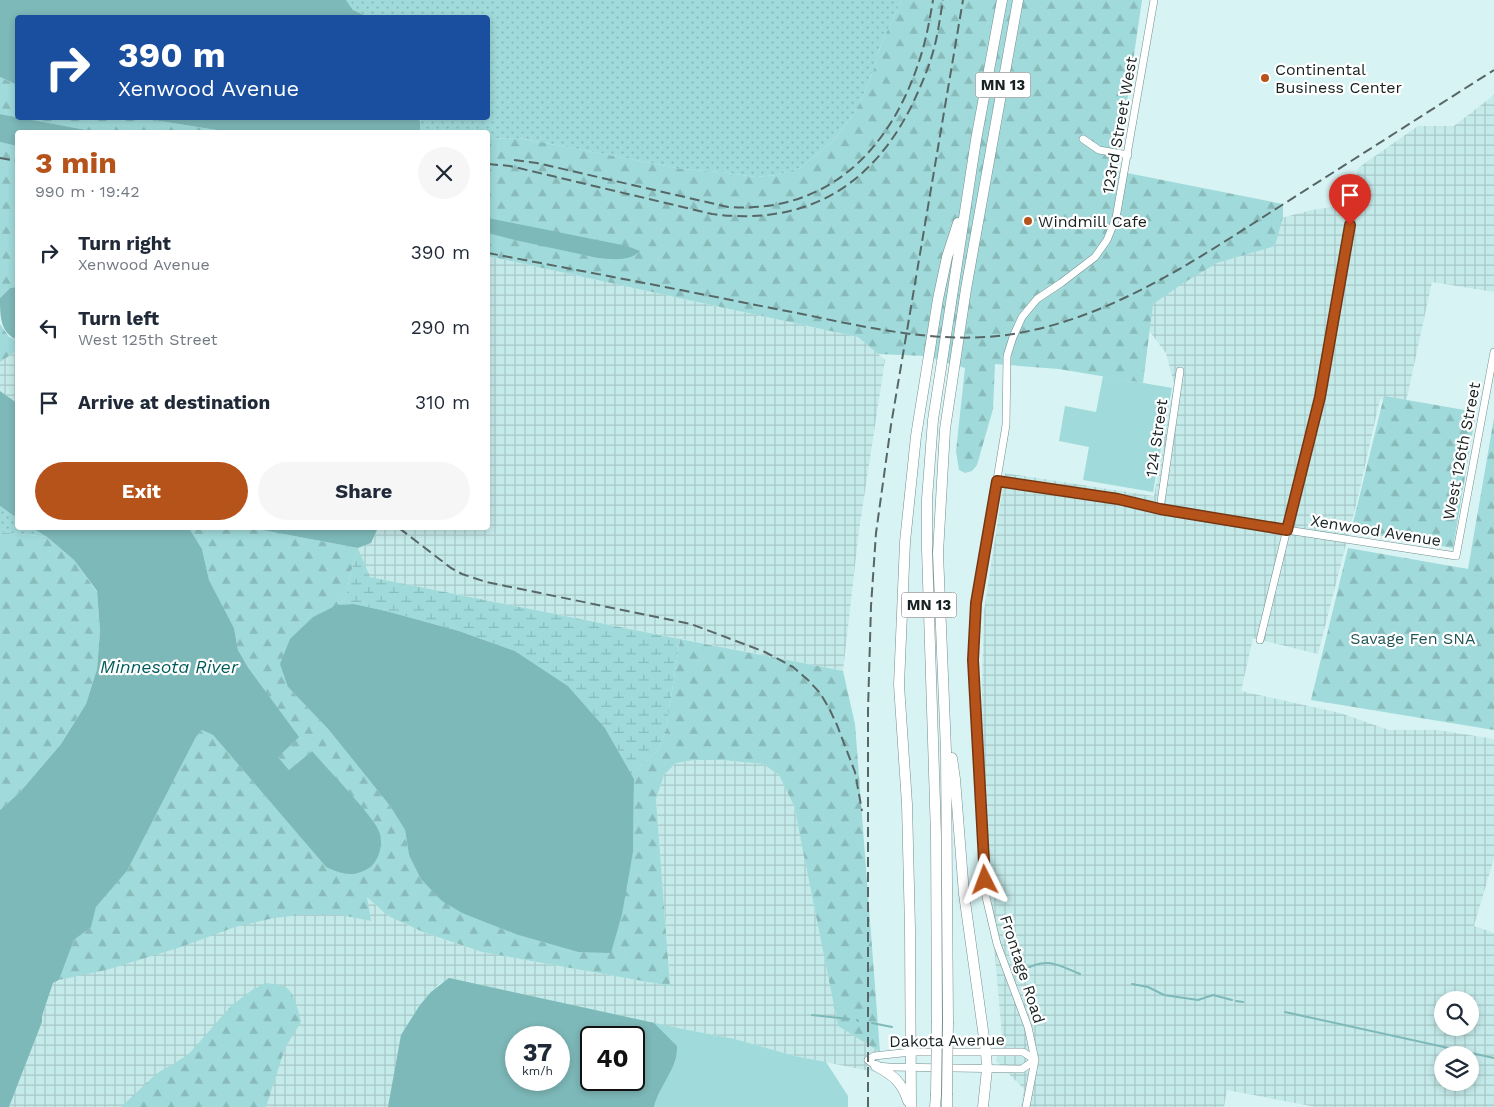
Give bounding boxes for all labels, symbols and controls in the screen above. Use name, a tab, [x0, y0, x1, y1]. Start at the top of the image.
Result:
text: 390 m	[118, 34, 226, 76]
icon: right	[35, 35, 100, 100]
street label: 123rd Street West	[1098, 55, 1141, 195]
place label: Continental Business Center	[1275, 60, 1402, 97]
road number: MN 13	[976, 72, 1030, 98]
marker: Continental Business Center	[1259, 72, 1271, 84]
text: Xenwood Avenue	[118, 76, 299, 101]
text: 3 min	[35, 145, 117, 180]
button: close	[418, 147, 470, 199]
pin	[1329, 174, 1371, 225]
icon: arrive	[1336, 181, 1364, 209]
text: 990 m · 19:42	[35, 182, 140, 201]
place label: Windmill Cafe	[1038, 212, 1147, 231]
marker: Windmill Cafe	[1022, 215, 1034, 227]
text: Turn right	[78, 232, 171, 255]
icon: right	[35, 239, 63, 267]
text: 390 m	[411, 241, 470, 264]
text: Xenwood Avenue	[78, 255, 210, 274]
text: Turn left	[78, 307, 159, 330]
icon: left	[35, 314, 63, 342]
text: 290 m	[411, 316, 470, 339]
text: West 125th Street	[78, 330, 217, 349]
street label: West 126th Street	[1439, 380, 1484, 522]
icon: arrive	[35, 389, 63, 417]
text: Arrive at destination	[78, 391, 270, 414]
text: 310 m	[415, 391, 470, 414]
street label: 124 Street	[1142, 398, 1171, 478]
button: Exit	[35, 462, 248, 520]
button: Share	[258, 462, 470, 520]
street label: Xenwood Avenue	[1309, 511, 1442, 550]
road number: MN 13	[902, 592, 956, 618]
park label: Savage Fen SNA	[1350, 629, 1476, 648]
water label: Minnesota River	[100, 656, 239, 677]
position arrow	[958, 853, 1010, 905]
street label: Frontage Road	[996, 913, 1049, 1026]
map controls	[1434, 991, 1479, 1091]
button: search	[1434, 991, 1479, 1036]
speed limit sign: 40	[580, 1026, 645, 1091]
street label: Dakota Avenue	[889, 1030, 1005, 1051]
text: 37	[523, 1038, 552, 1067]
button: layers	[1434, 1046, 1479, 1091]
text: km/h	[522, 1064, 553, 1078]

